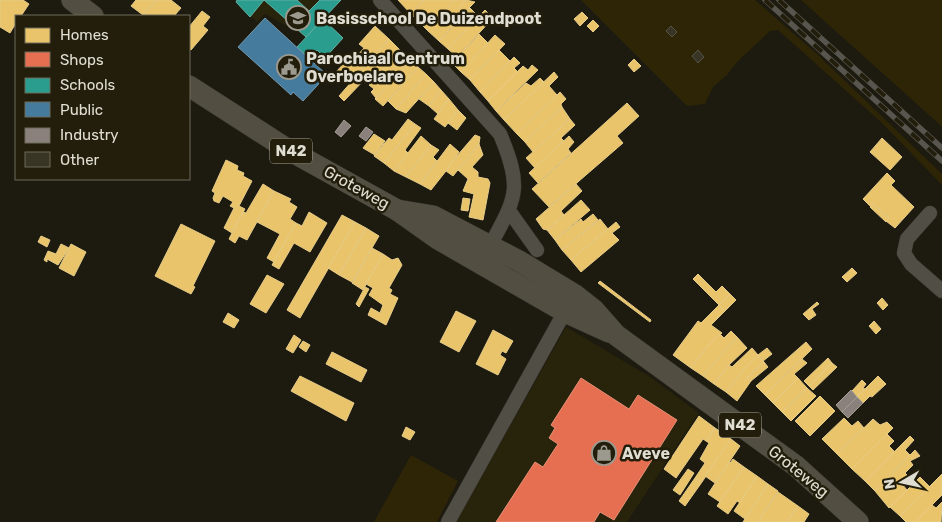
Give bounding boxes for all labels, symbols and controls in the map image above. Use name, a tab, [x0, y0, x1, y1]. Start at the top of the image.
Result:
school or university icon: Basisschool De Duizendpoot	[285, 5, 311, 31]
place label: Basisschool De Duizendpoot	[316, 9, 542, 28]
legend	[15, 15, 190, 180]
text: Homes	[60, 26, 109, 44]
place label: Parochiaal Centrum Overboelare	[306, 49, 465, 86]
text: Shops	[60, 51, 104, 69]
public building icon: Parochiaal Centrum Overboelare	[276, 54, 302, 80]
text: Schools	[60, 76, 116, 94]
text: Public	[60, 101, 103, 119]
text: Industry	[60, 126, 119, 144]
road number: N42	[270, 138, 312, 164]
text: Other	[60, 151, 100, 169]
street label: Groteweg	[321, 162, 393, 213]
road number: N42	[719, 412, 761, 438]
shop icon: Aveve	[591, 440, 617, 466]
street label: Groteweg	[765, 441, 833, 501]
place label: Aveve	[622, 444, 670, 463]
north arrow	[877, 457, 927, 507]
text: N	[880, 478, 899, 490]

